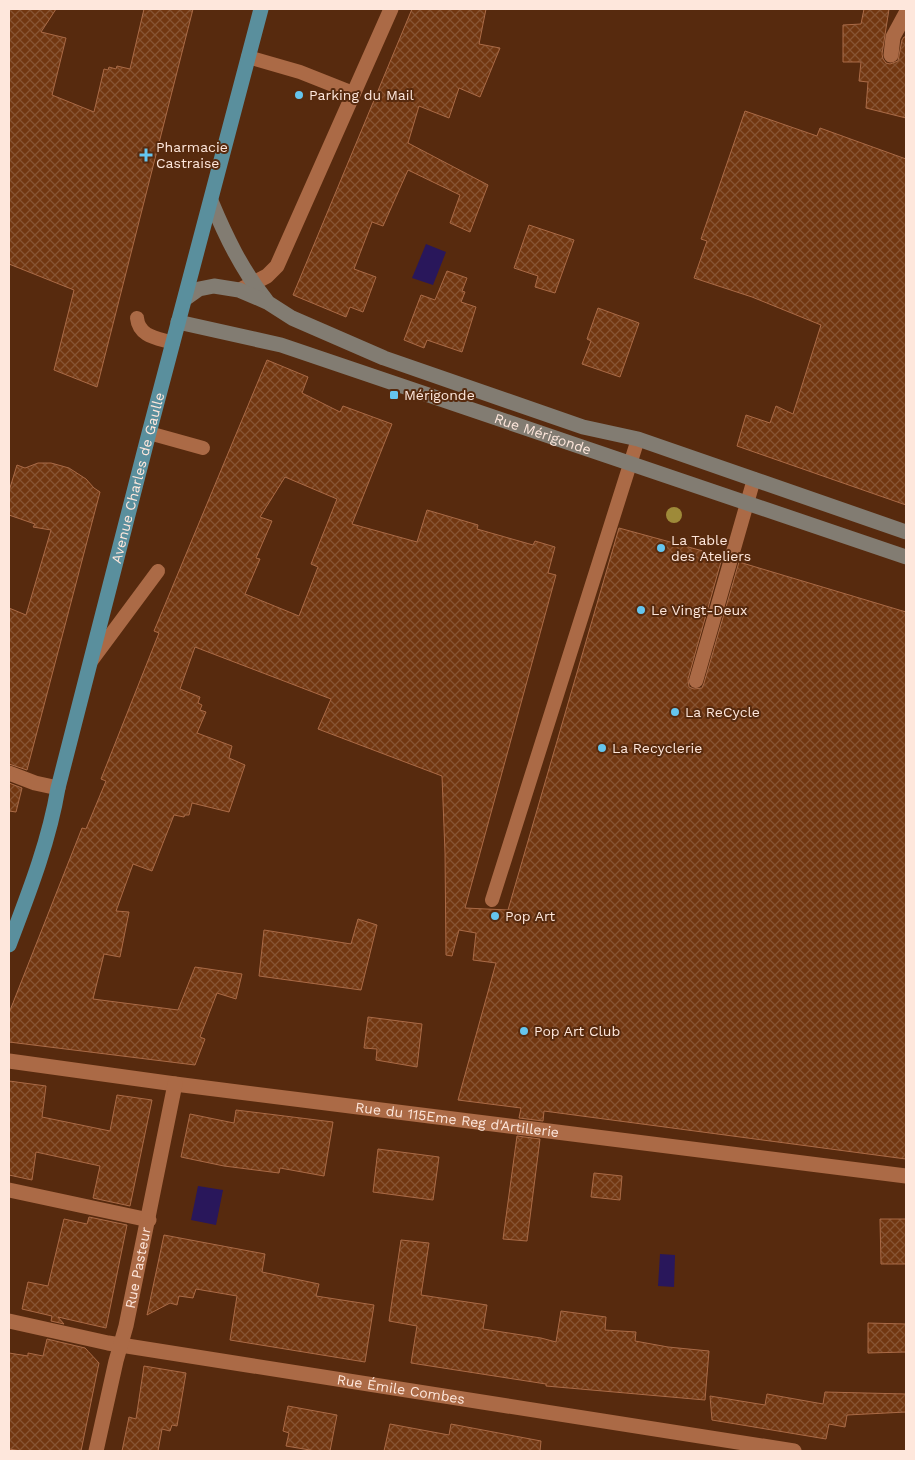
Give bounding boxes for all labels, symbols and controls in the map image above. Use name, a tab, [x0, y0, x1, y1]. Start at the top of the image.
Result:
place label: Parking du Mail	[309, 87, 414, 103]
marker: Parking du Mail	[293, 89, 305, 101]
place label: Pharmacie Castraise	[156, 139, 228, 171]
marker: Pharmacie Castraise	[140, 149, 152, 161]
place label: Mérigonde	[404, 387, 475, 403]
marker: Mérigonde	[388, 389, 400, 401]
street label: Avenue Charles de Gaulle	[108, 391, 167, 565]
street label: Rue Mérigonde	[492, 410, 593, 458]
place label: La Table des Ateliers	[671, 532, 751, 564]
marker: La Table des Ateliers	[655, 542, 667, 554]
place label: Le Vingt-Deux	[651, 602, 748, 618]
marker: Le Vingt-Deux	[635, 604, 647, 616]
place label: La ReCycle	[685, 704, 760, 720]
marker: La ReCycle	[669, 706, 681, 718]
place label: La Recyclerie	[612, 740, 702, 756]
marker: La Recyclerie	[596, 742, 608, 754]
place label: Pop Art	[505, 908, 555, 924]
marker: Pop Art	[489, 910, 501, 922]
place label: Pop Art Club	[534, 1023, 620, 1039]
marker: Pop Art Club	[518, 1025, 530, 1037]
street label: Rue du 115Eme Reg d'Artillerie	[354, 1099, 560, 1140]
street label: Rue Pasteur	[122, 1225, 154, 1310]
street label: Rue Émile Combes	[336, 1371, 466, 1407]

